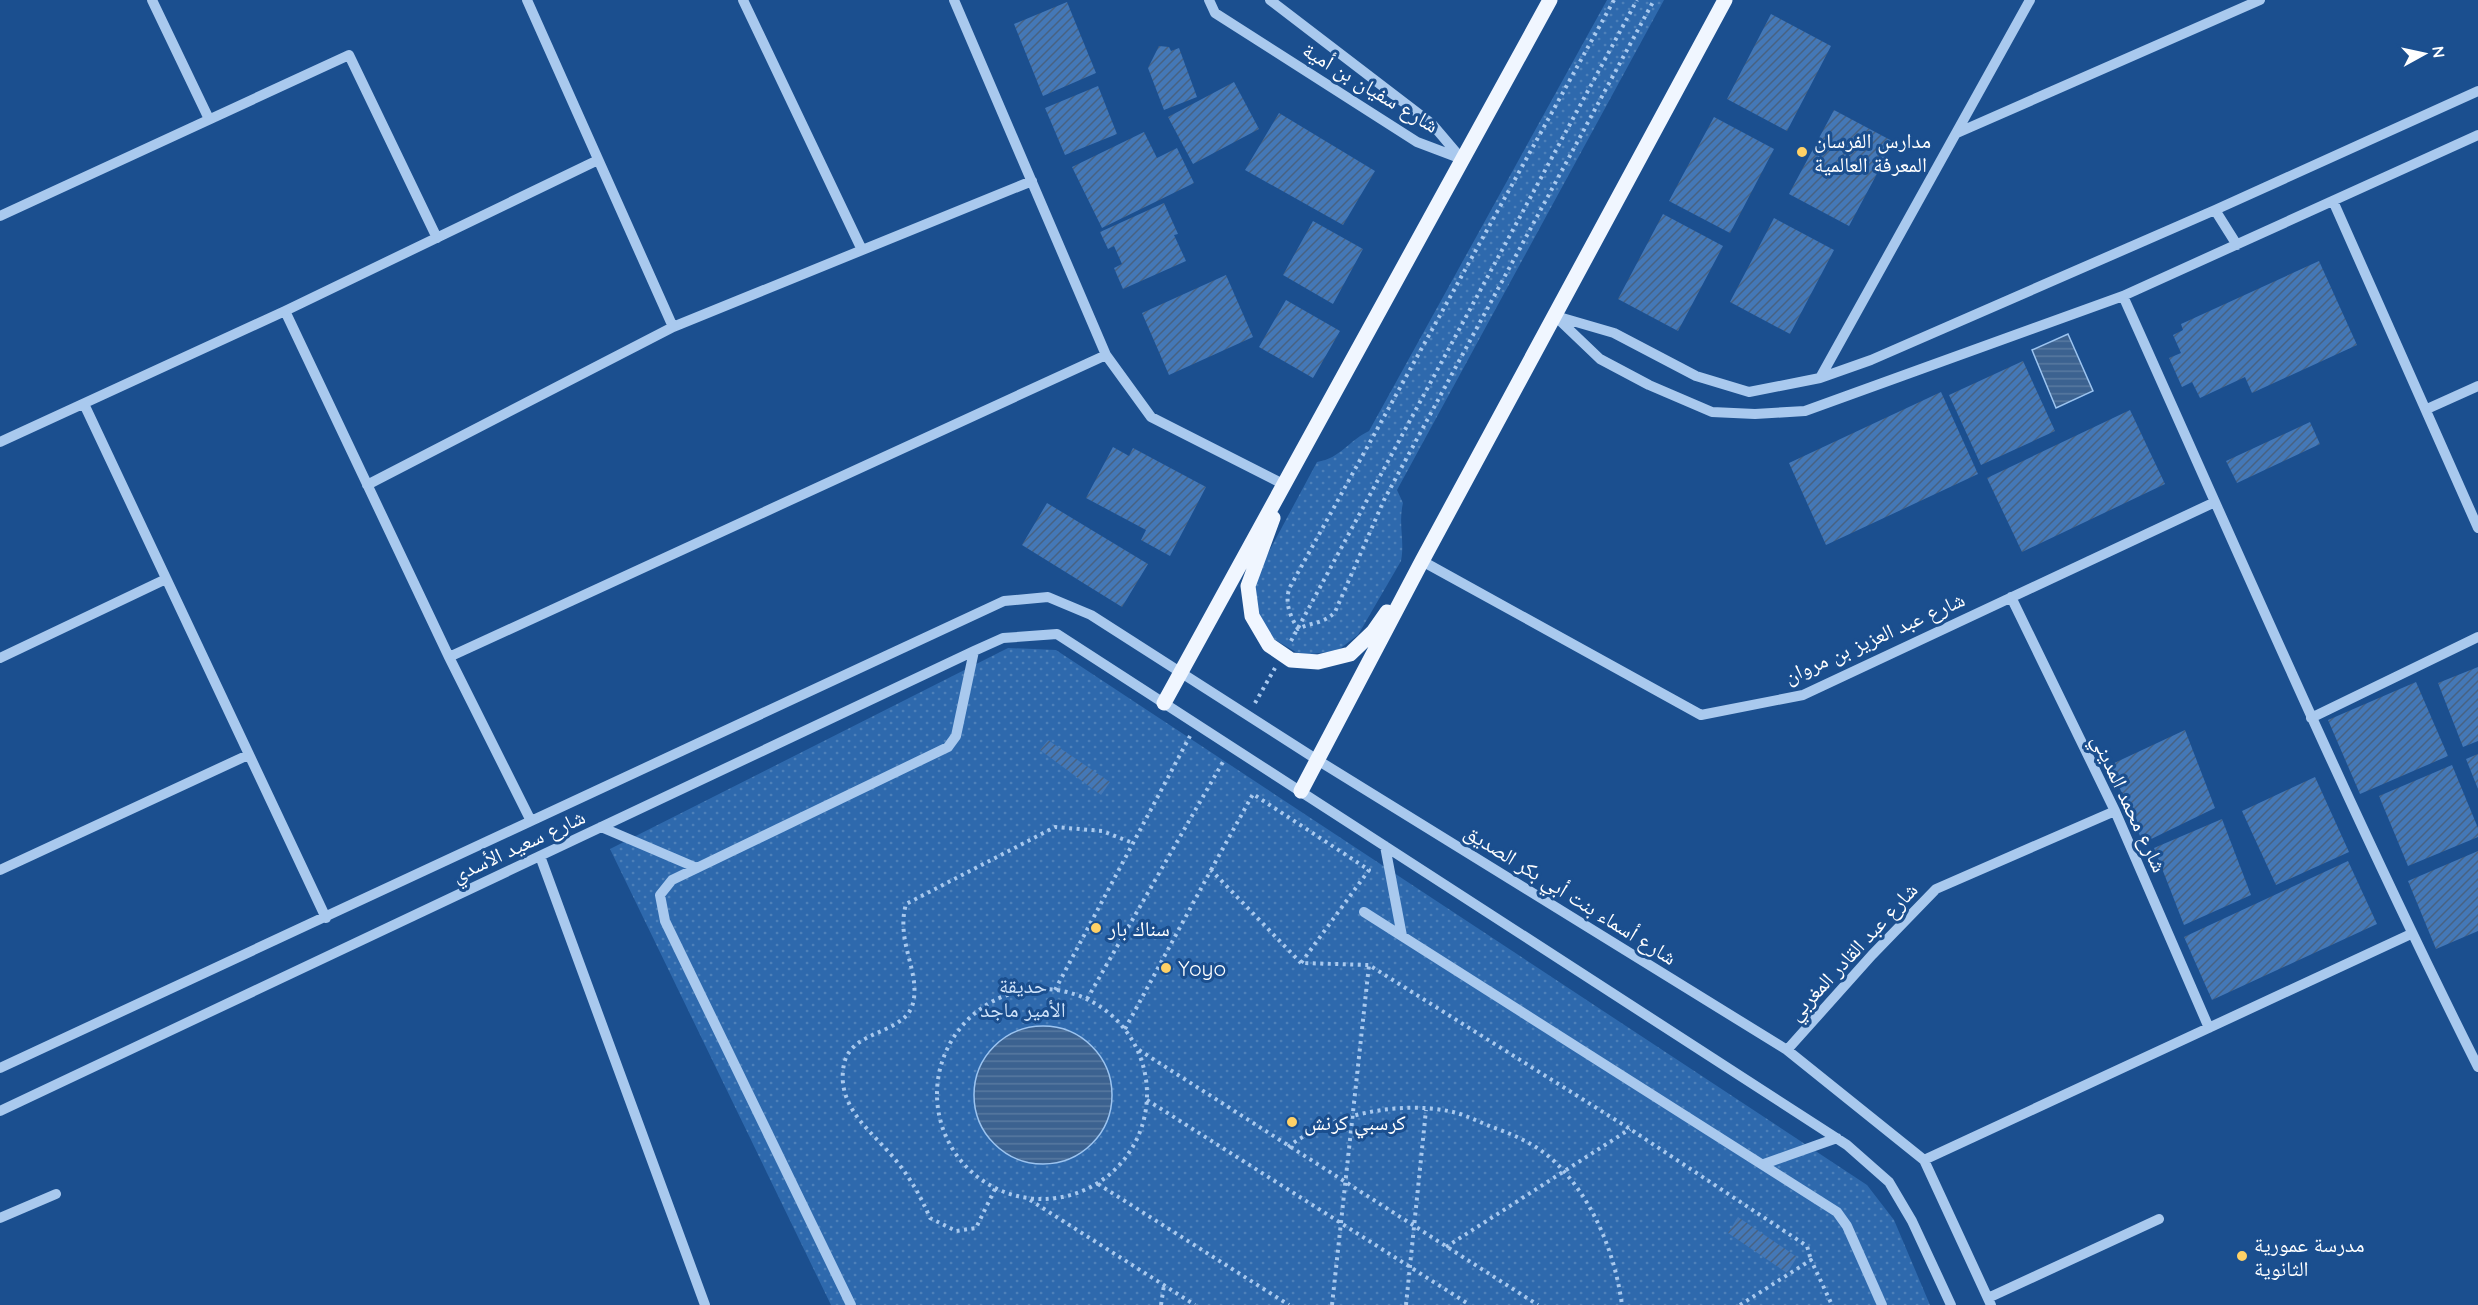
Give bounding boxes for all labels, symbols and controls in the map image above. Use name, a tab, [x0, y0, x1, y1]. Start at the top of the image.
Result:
north arrow	[2394, 24, 2454, 84]
street label: شارع سفيان بن أمية	[1298, 36, 1444, 139]
text: N	[2428, 45, 2450, 59]
place label: مدارس الفرسان المعرفة العالمية	[1814, 127, 1931, 177]
marker: مدارس الفرسان المعرفة العالمية	[1795, 145, 1809, 159]
street label: شارع عبد العزيز بن مروان	[1780, 585, 1969, 689]
street label: شارع محمد المديني	[2083, 730, 2173, 878]
street label: شارع سعيد الأسدي	[447, 803, 591, 891]
street label: شارع أسماء بنت أبي بكر الصديق	[1458, 818, 1682, 974]
street label: شارع عبد القادر المغربي	[1781, 877, 1926, 1028]
place label: سناك بار	[1107, 915, 1170, 941]
marker: سناك بار	[1089, 921, 1103, 935]
place label: Yoyo	[1178, 955, 1226, 981]
marker: Yoyo	[1159, 961, 1173, 975]
park label: حديقة الأمير ماجد	[980, 972, 1066, 1022]
place label: كرسبي كرنش	[1304, 1109, 1406, 1139]
marker: كرسبي كرنش	[1285, 1115, 1299, 1129]
place label: مدرسة عمورية الثانوية	[2254, 1231, 2365, 1281]
marker: مدرسة عمورية الثانوية	[2235, 1249, 2249, 1263]

